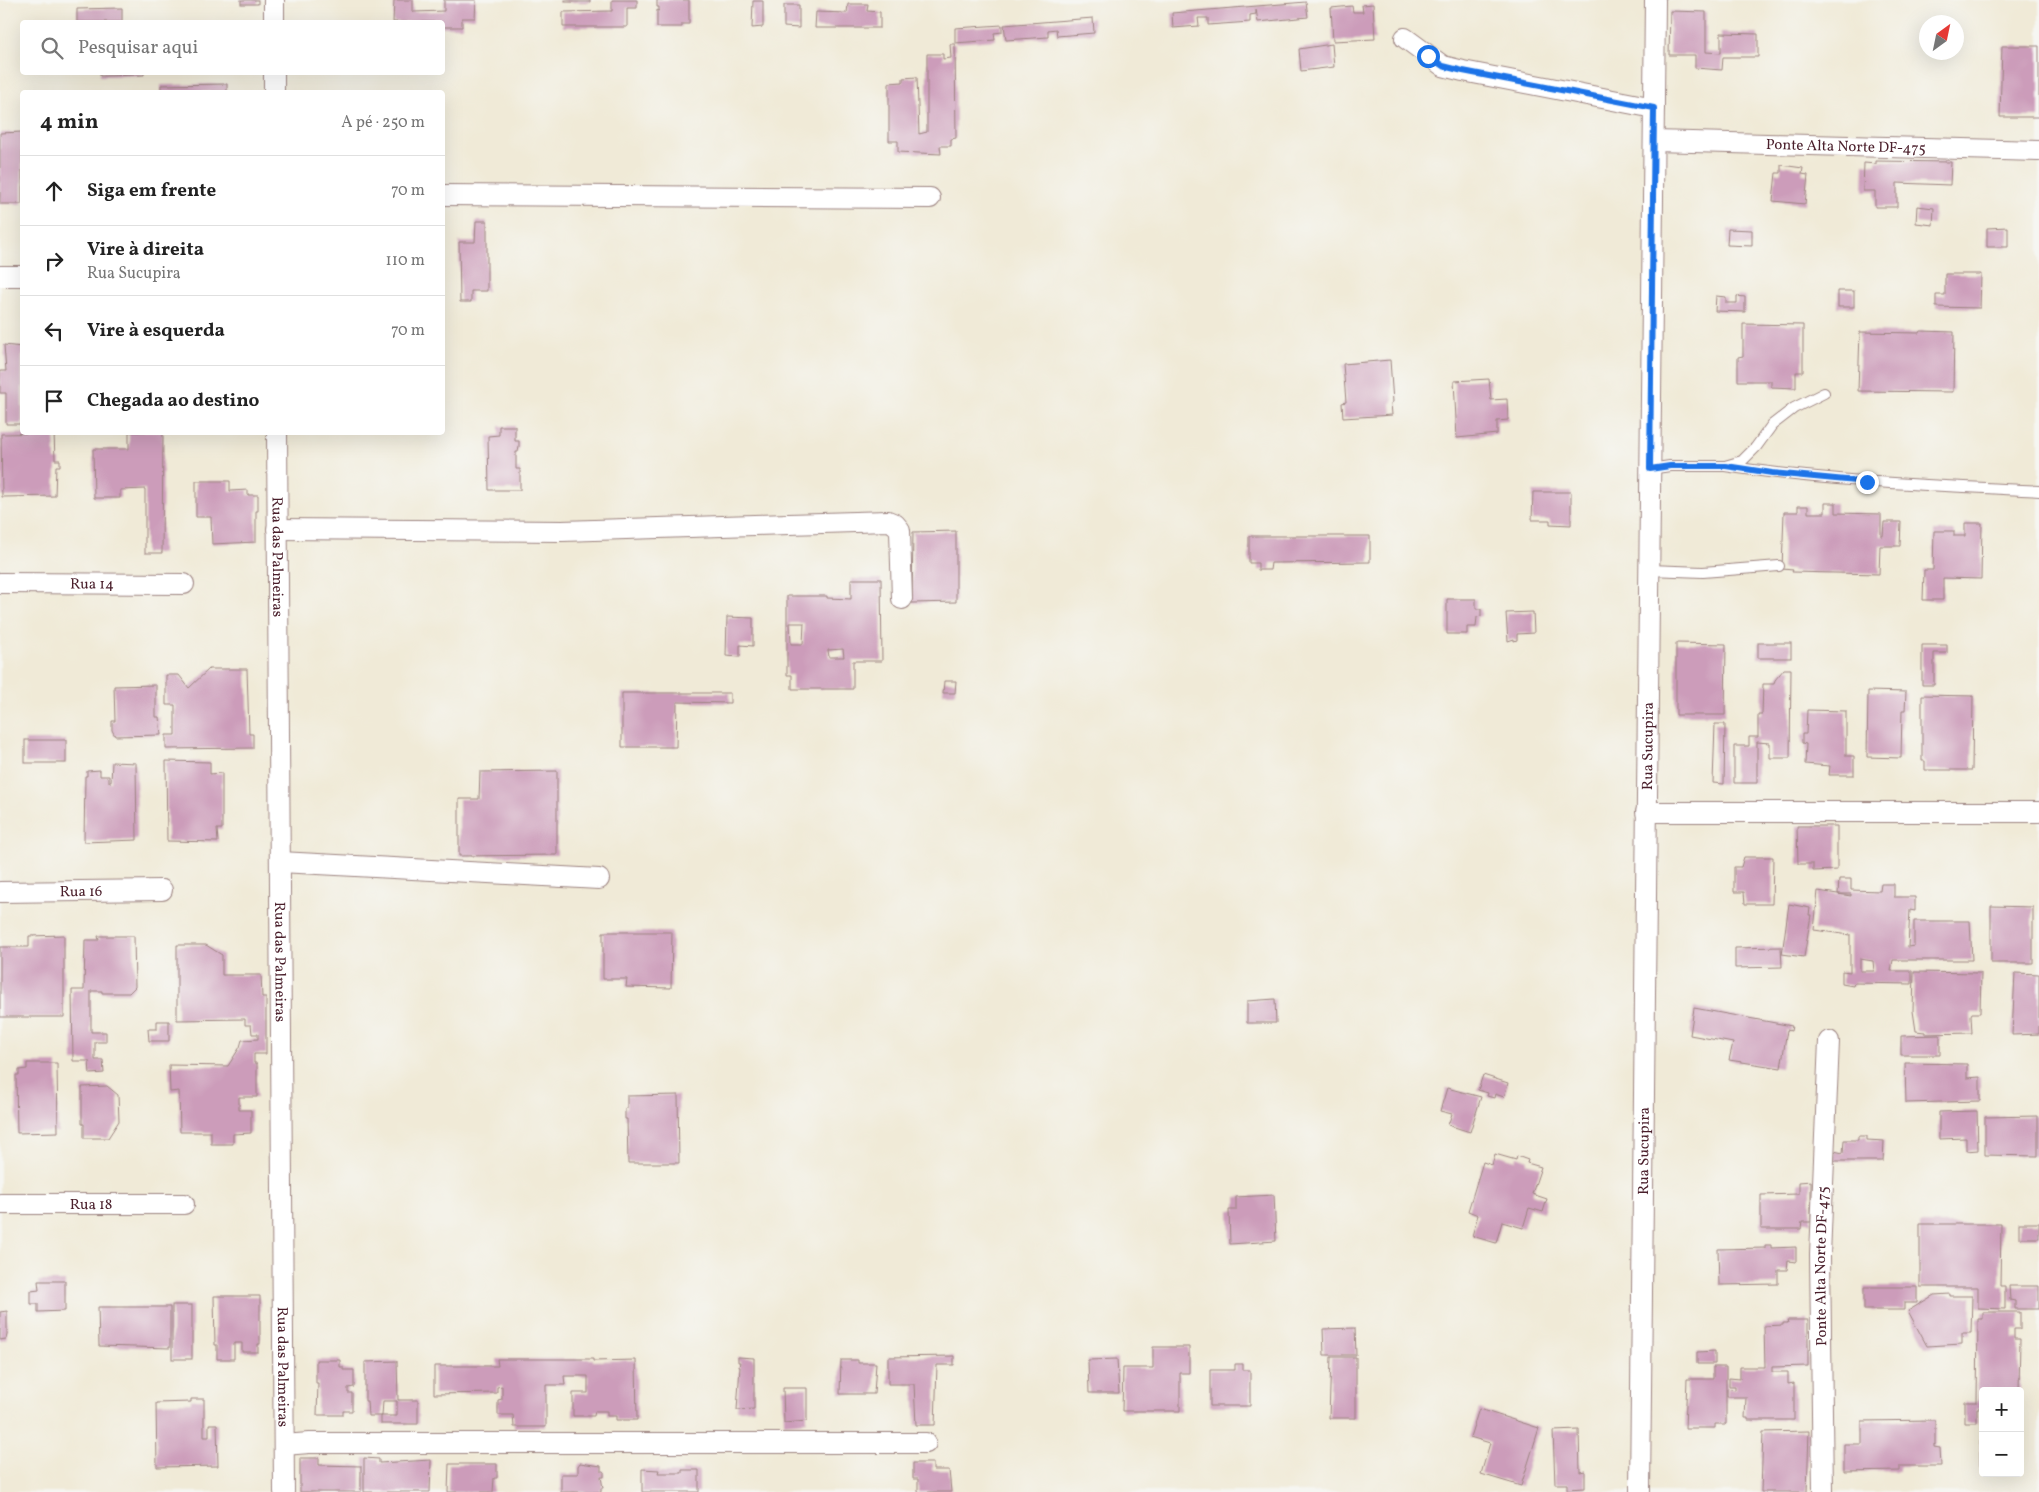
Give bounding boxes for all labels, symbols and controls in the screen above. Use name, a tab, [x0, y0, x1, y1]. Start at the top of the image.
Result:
north arrow	[1919, 15, 1964, 60]
search box	[20, 20, 445, 75]
icon: search	[38, 34, 66, 62]
text: Pesquisar aqui	[78, 35, 198, 61]
route start	[1417, 45, 1440, 68]
text: 4 min	[40, 108, 99, 137]
text: A pé · 250 m	[341, 112, 425, 134]
street label: Ponte Alta Norte DF-475	[1766, 135, 1926, 160]
icon: ahead	[40, 177, 68, 205]
text: Siga em frente	[87, 178, 216, 204]
text: 70 m	[391, 180, 425, 202]
text: Vire à direita	[87, 237, 204, 263]
icon: right	[40, 247, 68, 275]
text: 110 m	[386, 250, 425, 272]
text: Rua Sucupira	[87, 263, 181, 285]
icon: left	[40, 317, 68, 345]
text: Vire à esquerda	[87, 318, 225, 344]
text: 70 m	[391, 320, 425, 342]
icon: arrive	[40, 387, 68, 415]
text: Chegada ao destino	[87, 388, 259, 414]
route end	[1856, 471, 1879, 494]
street label: Rua das Palmeiras	[265, 497, 287, 617]
street label: Rua 14	[70, 574, 114, 596]
street label: Rua Sucupira	[1638, 702, 1660, 790]
street label: Rua 16	[60, 882, 102, 903]
street label: Rua das Palmeiras	[268, 902, 290, 1022]
street label: Rua Sucupira	[1634, 1107, 1656, 1195]
street label: Ponte Alta Norte DF-475	[1811, 1186, 1835, 1346]
street label: Rua 18	[70, 1195, 112, 1216]
street label: Rua das Palmeiras	[271, 1307, 293, 1427]
map controls	[1979, 1387, 2024, 1477]
button: +	[1979, 1387, 2024, 1432]
button: −	[1979, 1432, 2024, 1477]

